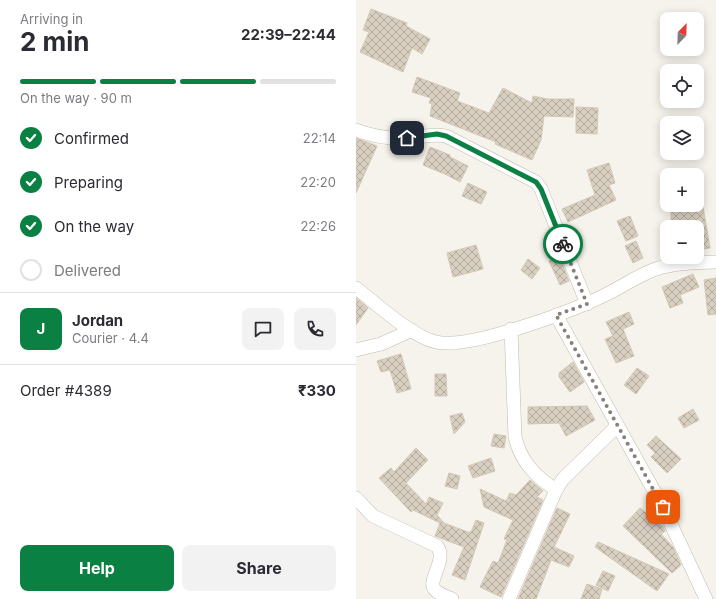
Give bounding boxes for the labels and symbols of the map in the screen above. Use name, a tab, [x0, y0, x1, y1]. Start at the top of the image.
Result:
north arrow	[660, 12, 704, 56]
pin	[390, 121, 424, 155]
courier	[543, 224, 583, 264]
pin	[646, 490, 680, 524]

